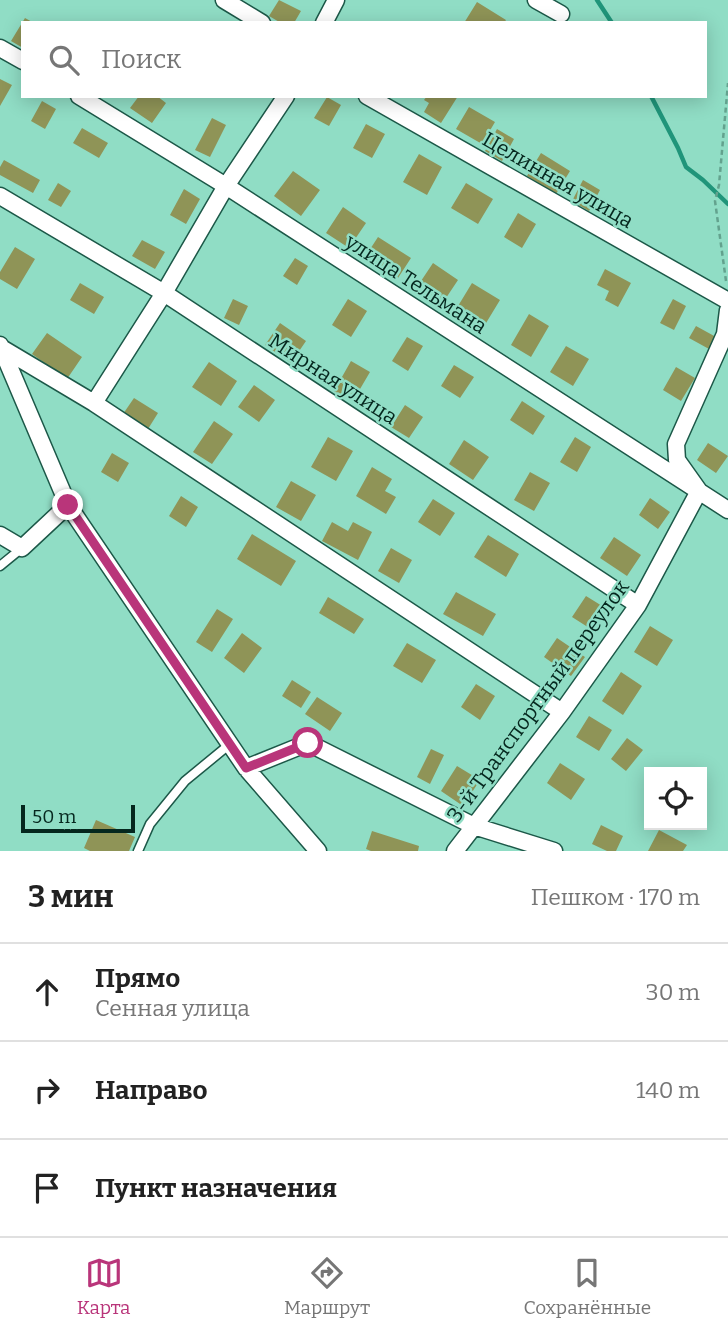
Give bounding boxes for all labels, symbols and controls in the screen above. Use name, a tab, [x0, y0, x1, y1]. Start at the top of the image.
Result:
search box	[21, 21, 707, 98]
icon: search	[45, 41, 83, 79]
text: Поиск	[101, 44, 181, 75]
street label: Целинная улица	[478, 126, 639, 234]
street label: улица Тельмана	[339, 228, 492, 340]
street label: Мирная улица	[264, 328, 403, 431]
route end	[52, 489, 83, 520]
street label: 3-й Транспортный переулок	[441, 574, 635, 827]
route start	[292, 727, 323, 758]
map controls	[644, 767, 707, 830]
button: locate	[644, 767, 707, 830]
scale bar	[21, 802, 135, 834]
text: 50 m	[32, 805, 76, 828]
text: 3 мин	[28, 879, 114, 915]
text: Пешком · 170 m	[531, 883, 700, 911]
text: Прямо	[95, 963, 180, 994]
icon: ahead	[28, 973, 66, 1011]
text: 30 m	[646, 978, 700, 1006]
text: Сенная улица	[95, 994, 250, 1022]
icon: right	[28, 1071, 66, 1109]
text: Направо	[95, 1075, 208, 1106]
text: 140 m	[636, 1076, 700, 1104]
icon: arrive	[28, 1169, 66, 1207]
text: Пункт назначения	[95, 1173, 337, 1204]
tab: Карта	[77, 1254, 130, 1319]
tab: Маршрут	[284, 1254, 370, 1319]
tab: Сохранённые	[524, 1254, 651, 1319]

